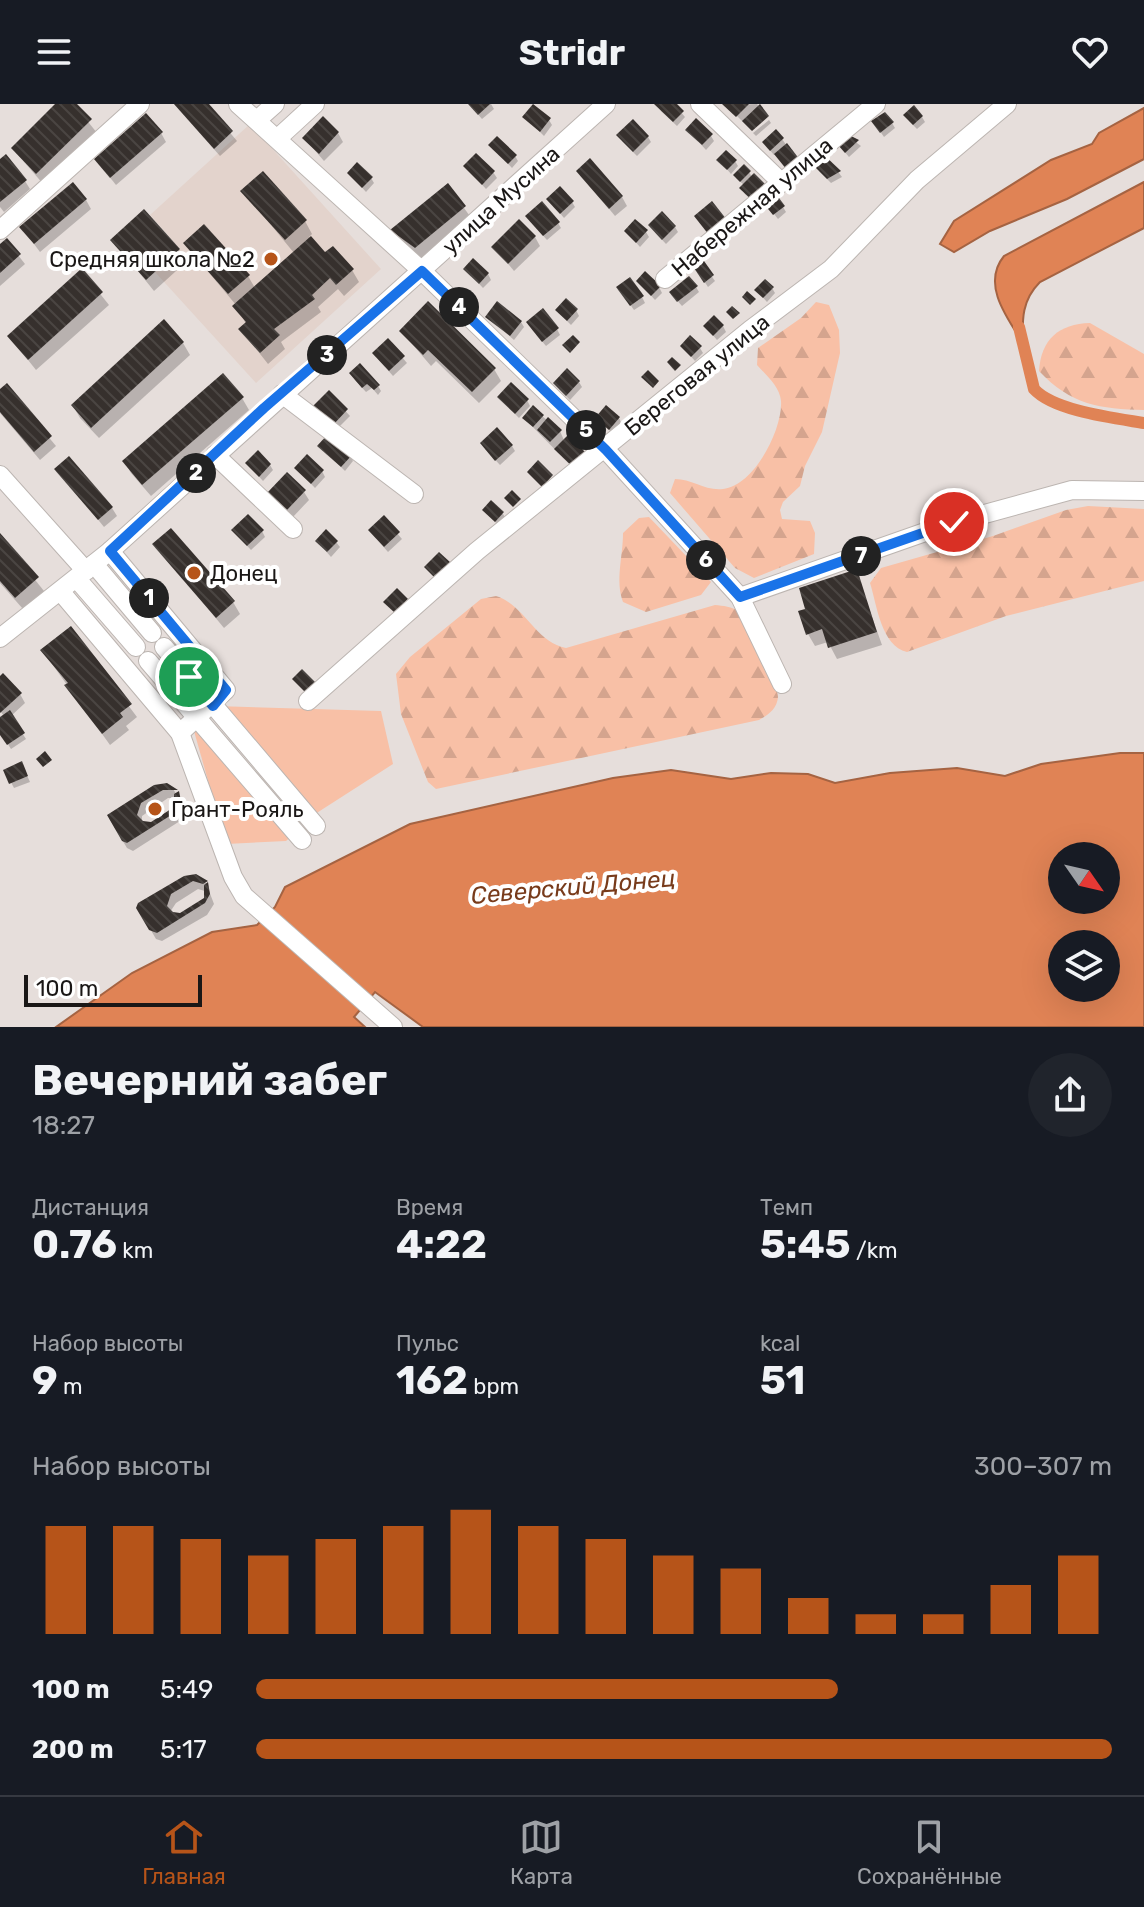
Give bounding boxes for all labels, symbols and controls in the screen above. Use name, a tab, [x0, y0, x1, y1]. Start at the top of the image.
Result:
icon: menu	[32, 30, 76, 74]
icon: heart	[1068, 30, 1112, 74]
text: Stridr	[519, 31, 625, 74]
street label: Набережная улица	[666, 132, 838, 282]
street label: улица Мусина	[437, 140, 565, 260]
place label: Средняя школа №2	[49, 246, 255, 273]
marker: Средняя школа №2	[262, 250, 280, 268]
pin: 4	[439, 287, 479, 327]
text: 4	[451, 293, 467, 320]
street label: Береговая улица	[619, 308, 775, 442]
pin: 3	[307, 335, 347, 375]
text: 3	[320, 341, 334, 368]
pin: 5	[566, 410, 606, 450]
text: 5	[579, 416, 593, 443]
pin: 2	[176, 453, 216, 493]
text: 2	[189, 459, 203, 486]
pin	[920, 488, 988, 556]
icon: check	[932, 500, 976, 544]
pin: 7	[841, 536, 881, 576]
pin: 6	[686, 540, 726, 580]
text: 7	[855, 542, 867, 569]
text: 6	[699, 546, 713, 573]
place label: Донец	[210, 560, 278, 587]
marker: Донец	[185, 564, 203, 582]
pin: 1	[129, 578, 169, 618]
text: 1	[144, 584, 154, 611]
pin	[155, 643, 223, 711]
icon: arrive	[167, 655, 211, 699]
place label: Грант-Рояль	[171, 796, 304, 823]
marker: Грант-Рояль	[146, 800, 164, 818]
north arrow	[1048, 842, 1120, 914]
map controls	[1048, 842, 1120, 1002]
water label: Северский Донец	[470, 864, 676, 910]
button: layers	[1048, 930, 1120, 1002]
scale bar	[24, 971, 202, 1007]
text: 100 m	[36, 975, 98, 1002]
button: share	[1028, 1053, 1112, 1137]
text: Вечерний забег	[32, 1054, 387, 1106]
text: 18:27	[32, 1110, 95, 1141]
text: Дистанция	[32, 1194, 149, 1221]
text: Время	[396, 1194, 463, 1221]
text: Темп	[760, 1194, 813, 1221]
text: 0.76	[32, 1221, 117, 1268]
text: 4:22	[396, 1221, 487, 1268]
text: 5:45	[760, 1221, 851, 1268]
text: km	[117, 1237, 153, 1264]
text: /km	[851, 1237, 898, 1264]
text: Набор высоты	[32, 1330, 183, 1357]
text: Пульс	[396, 1330, 459, 1357]
text: kcal	[760, 1330, 800, 1357]
text: 9	[32, 1357, 58, 1404]
text: 162	[396, 1357, 468, 1404]
text: 51	[760, 1357, 805, 1404]
text: m	[58, 1373, 83, 1400]
text: bpm	[468, 1373, 519, 1400]
text: Набор высоты	[32, 1451, 211, 1482]
text: 300–307 m	[974, 1451, 1112, 1482]
text: 100 m	[32, 1674, 110, 1705]
text: 5:49	[160, 1674, 213, 1705]
text: 200 m	[32, 1734, 114, 1765]
text: 5:17	[160, 1734, 207, 1765]
tab: Главная	[142, 1815, 226, 1890]
tab: Карта	[510, 1815, 573, 1890]
tab: Сохранённые	[857, 1815, 1002, 1890]

